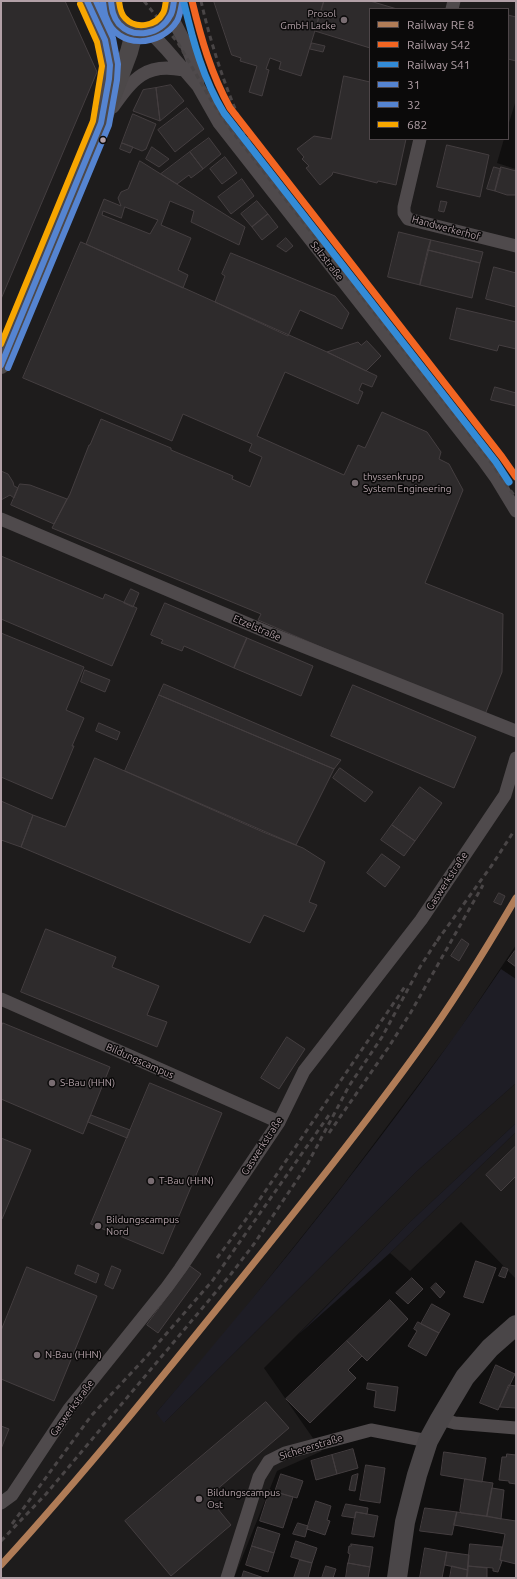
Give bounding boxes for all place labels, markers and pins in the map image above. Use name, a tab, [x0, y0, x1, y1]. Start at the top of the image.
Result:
place label: Prosol GmbH Lacke	[280, 8, 336, 32]
marker: Prosol GmbH Lacke	[339, 15, 349, 25]
unlabelled marker	[98, 135, 108, 145]
place label: thyssenkrupp System Engineering	[363, 471, 452, 494]
marker: thyssenkrupp System Engineering	[350, 478, 360, 488]
place label: S-Bau (HHN)	[60, 1077, 115, 1089]
marker: S-Bau (HHN)	[47, 1078, 57, 1088]
place label: T-Bau (HHN)	[159, 1175, 214, 1187]
marker: T-Bau (HHN)	[146, 1176, 156, 1186]
place label: Bildungscampus Nord	[106, 1214, 179, 1238]
marker: Bildungscampus Nord	[93, 1221, 103, 1231]
place label: N-Bau (HHN)	[45, 1349, 102, 1361]
marker: N-Bau (HHN)	[32, 1350, 42, 1360]
place label: Bildungscampus Ost	[207, 1487, 280, 1510]
marker: Bildungscampus Ost	[194, 1494, 204, 1504]

